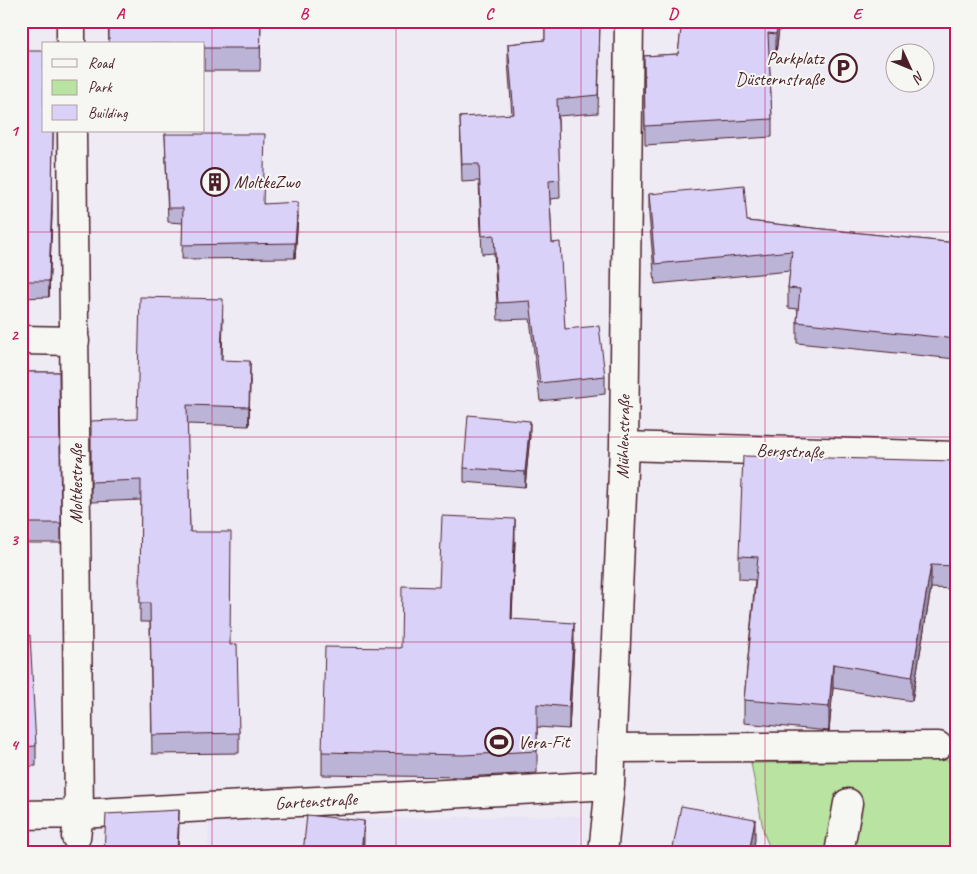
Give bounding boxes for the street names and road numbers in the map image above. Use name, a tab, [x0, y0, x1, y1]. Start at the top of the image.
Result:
street label: Mühlenstraße	[611, 394, 635, 479]
street label: Bergstraße	[756, 439, 825, 463]
street label: Moltkestraße	[65, 443, 87, 524]
street label: Gartenstraße	[274, 788, 359, 814]

